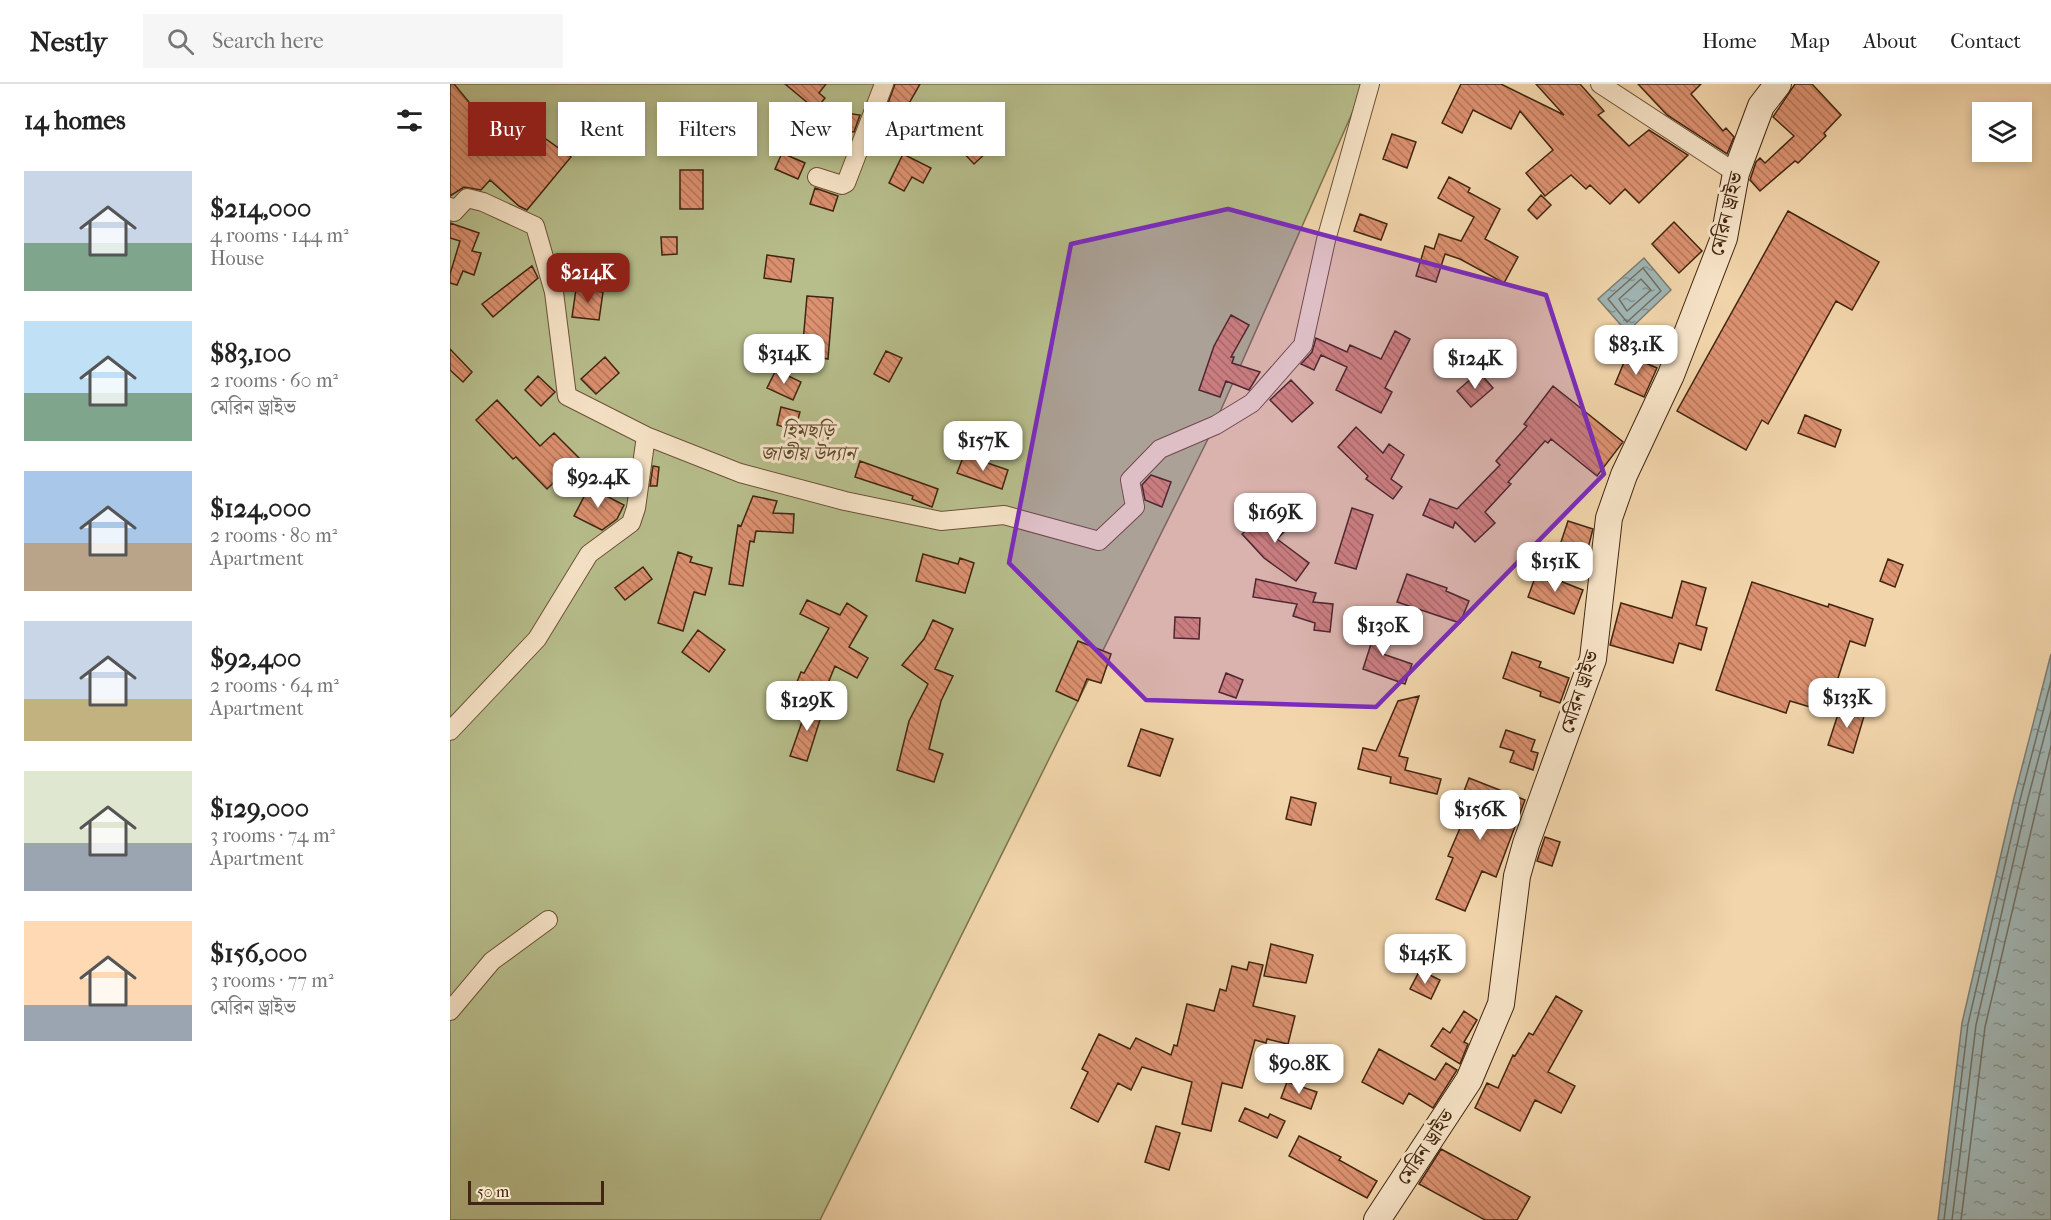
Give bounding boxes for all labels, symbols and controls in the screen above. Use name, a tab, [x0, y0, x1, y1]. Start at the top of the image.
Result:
search box	[143, 14, 563, 68]
text: Nestly	[30, 25, 107, 58]
icon: search	[164, 25, 197, 58]
text: Search here	[212, 28, 324, 54]
text: Home	[1702, 29, 1757, 53]
text: Map	[1790, 29, 1830, 53]
text: About	[1863, 29, 1917, 53]
text: Contact	[1950, 29, 2021, 53]
chip: Buy	[468, 102, 546, 156]
chip: Rent	[558, 102, 645, 156]
chip: Filters	[657, 102, 757, 156]
chip: New	[769, 102, 852, 156]
chip: Apartment	[864, 102, 1005, 156]
map controls	[1972, 102, 2032, 162]
button: layers	[1972, 102, 2032, 162]
icon: filters	[393, 104, 426, 137]
text: 14 homes	[24, 105, 126, 136]
street label: মেরিন ড্রাইভ	[1704, 168, 1748, 259]
text: $214,000	[210, 193, 311, 224]
icon: home	[72, 195, 144, 267]
text: 4 rooms · 144 m²	[210, 224, 349, 247]
text: House	[210, 247, 264, 270]
pin: $214K	[546, 253, 630, 304]
text: $214K	[561, 261, 615, 284]
pin: $83.1K	[1587, 325, 1685, 376]
text: $83.1K	[1609, 333, 1663, 356]
pin: $314K	[742, 334, 826, 385]
text: $83,100	[210, 338, 291, 369]
pin: $124K	[1433, 339, 1517, 390]
text: $314K	[758, 342, 810, 365]
icon: home	[72, 345, 144, 417]
text: $124K	[1448, 347, 1502, 370]
text: 2 rooms · 60 m²	[210, 369, 338, 392]
text: মেরিন ড্রাইভ	[210, 396, 296, 419]
park label: হিমছড়ি জাতীয় উদ্যান	[761, 418, 859, 465]
pin: $157K	[941, 421, 1025, 472]
text: $157K	[958, 429, 1008, 452]
pin: $92.4K	[549, 458, 647, 509]
text: $92.4K	[567, 466, 629, 489]
text: $124,000	[210, 493, 311, 524]
pin: $169K	[1233, 493, 1317, 544]
icon: home	[72, 495, 144, 567]
text: $169K	[1248, 501, 1302, 524]
text: 2 rooms · 80 m²	[210, 524, 337, 547]
pin: $151K	[1513, 542, 1597, 593]
text: Apartment	[210, 547, 304, 570]
text: $151K	[1531, 550, 1579, 573]
pin: $130K	[1341, 606, 1425, 657]
text: $130K	[1357, 614, 1409, 637]
text: $92,400	[210, 643, 301, 674]
icon: home	[72, 645, 144, 717]
street label: মেরিন ড্রাইভ	[1554, 646, 1604, 737]
text: 2 rooms · 64 m²	[210, 674, 339, 697]
pin: $133K	[1805, 678, 1889, 729]
pin: $129K	[765, 681, 849, 732]
text: $133K	[1822, 686, 1872, 709]
text: $129K	[780, 689, 834, 712]
text: Apartment	[210, 697, 304, 720]
pin: $156K	[1438, 790, 1522, 841]
text: $129,000	[210, 793, 309, 824]
icon: home	[72, 795, 144, 867]
text: $156K	[1454, 798, 1506, 821]
text: 3 rooms · 74 m²	[210, 824, 335, 847]
text: Apartment	[210, 847, 304, 870]
pin: $145K	[1383, 934, 1467, 985]
text: $156,000	[210, 938, 307, 969]
text: $145K	[1399, 942, 1451, 965]
icon: home	[72, 945, 144, 1017]
text: 3 rooms · 77 m²	[210, 969, 334, 992]
text: মেরিন ড্রাইভ	[210, 996, 296, 1019]
pin: $90.8K	[1250, 1044, 1348, 1095]
text: $90.8K	[1269, 1052, 1329, 1075]
street label: মেরিন ড্রাইভ	[1391, 1104, 1460, 1189]
scale bar	[468, 1178, 604, 1206]
text: 50 m	[477, 1182, 509, 1201]

